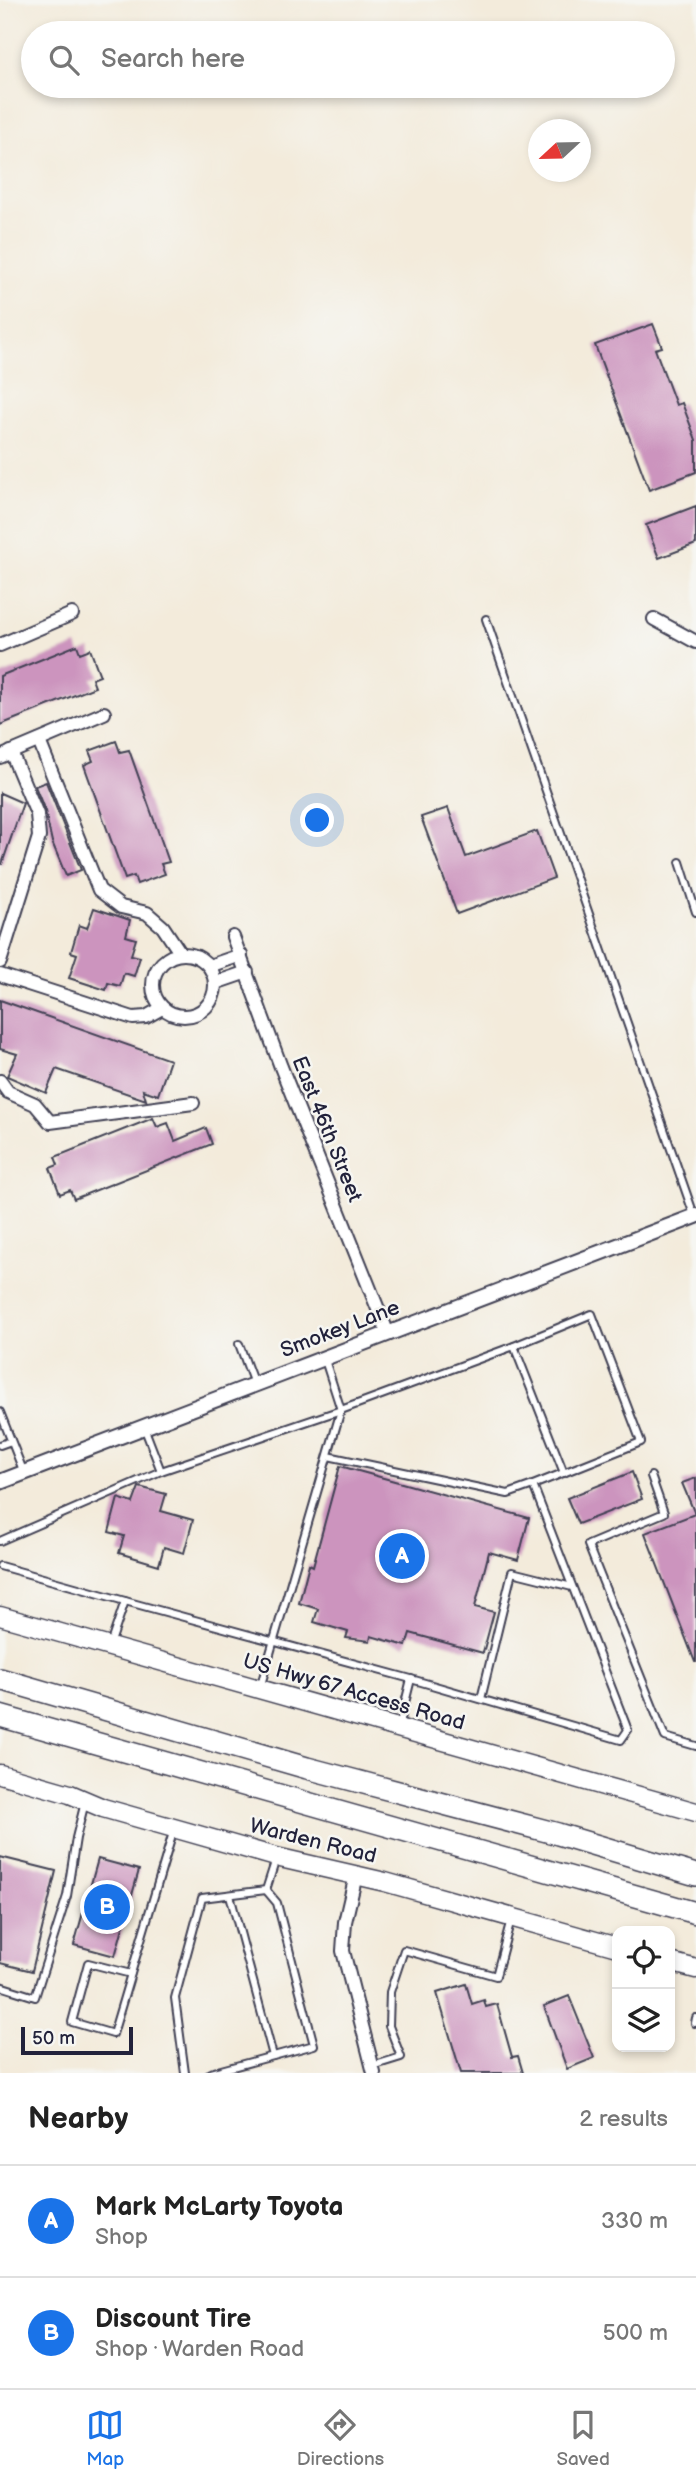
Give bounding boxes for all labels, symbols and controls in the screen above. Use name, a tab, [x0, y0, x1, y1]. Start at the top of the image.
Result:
search box	[21, 21, 675, 98]
icon: search	[45, 41, 83, 79]
text: Search here	[101, 44, 245, 75]
north arrow	[528, 119, 591, 182]
your location	[300, 803, 334, 837]
street label: East 46th Street	[286, 1053, 368, 1206]
street label: Smokey Lane	[277, 1295, 403, 1363]
pin: A	[379, 1530, 425, 1582]
street label: US Hwy 67 Access Road	[240, 1648, 468, 1736]
street label: Warden Road	[247, 1813, 379, 1869]
pin: B	[84, 1881, 130, 1933]
map controls	[612, 1926, 675, 2052]
button: locate	[612, 1926, 675, 1989]
button: layers	[612, 1989, 675, 2052]
scale bar	[21, 2024, 133, 2056]
text: 50 m	[32, 2027, 75, 2050]
text: Nearby	[28, 2101, 128, 2137]
text: 2 results	[579, 2105, 668, 2133]
text: Mark McLarty Toyota	[95, 2192, 343, 2223]
text: A	[44, 2207, 58, 2235]
text: 330 m	[601, 2207, 668, 2235]
text: Shop	[95, 2223, 148, 2251]
text: Discount Tire	[95, 2304, 251, 2335]
text: B	[43, 2319, 59, 2347]
text: 500 m	[603, 2319, 668, 2347]
text: Shop · Warden Road	[95, 2335, 304, 2363]
tab: Map	[86, 2406, 124, 2471]
tab: Directions	[297, 2406, 384, 2471]
tab: Saved	[556, 2406, 610, 2471]

